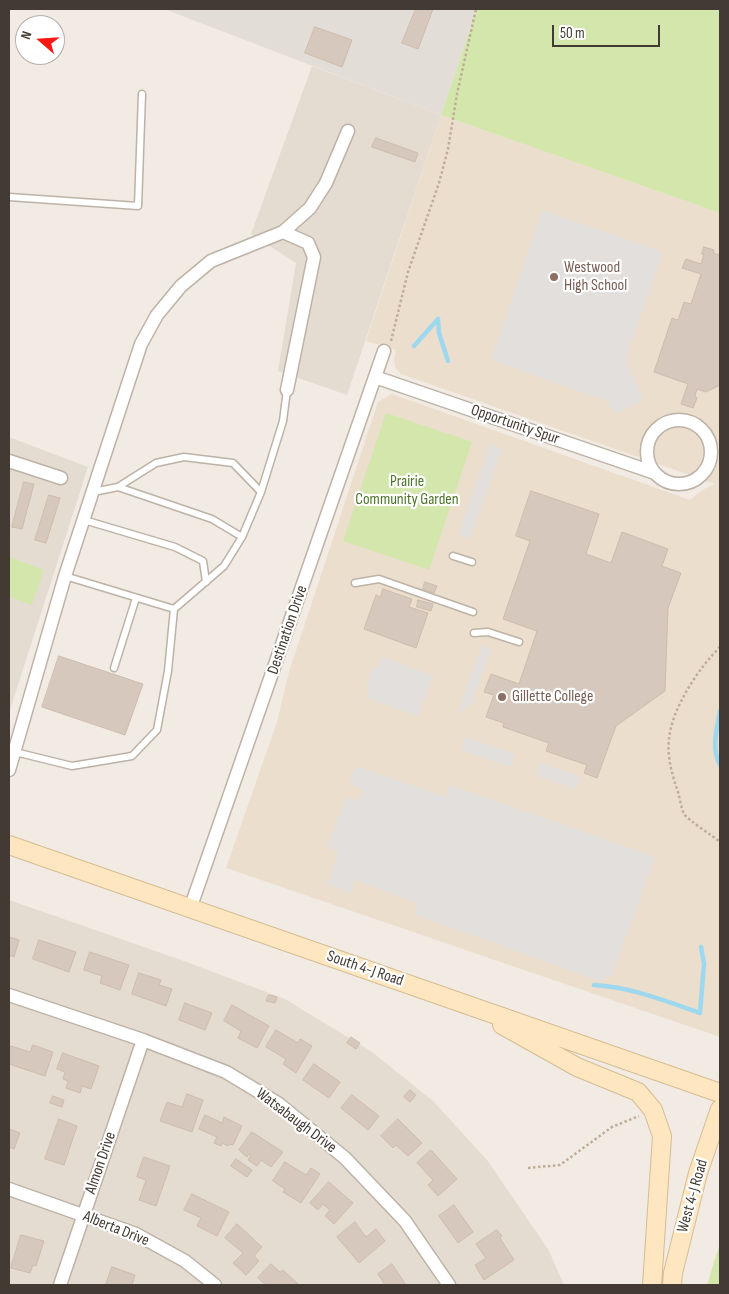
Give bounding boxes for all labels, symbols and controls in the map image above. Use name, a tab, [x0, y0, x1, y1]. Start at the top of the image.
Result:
north arrow	[15, 15, 65, 65]
scale bar	[554, 15, 662, 47]
text: 50 m	[560, 24, 585, 43]
text: N	[17, 29, 36, 42]
place label: Westwood High School	[564, 258, 627, 296]
marker: Westwood High School	[548, 271, 560, 283]
street label: Opportunity Spur	[468, 401, 562, 449]
park label: Prairie Community Garden	[355, 472, 459, 510]
street label: Destination Drive	[264, 583, 312, 677]
place label: Gillette College	[512, 687, 593, 707]
marker: Gillette College	[496, 691, 508, 703]
street label: South 4-J Road	[324, 947, 406, 991]
street label: Watsabaugh Drive	[252, 1084, 340, 1158]
street label: Almon Drive	[81, 1129, 121, 1197]
street label: West 4-J Road	[673, 1157, 713, 1235]
street label: Alberta Drive	[80, 1207, 152, 1251]

